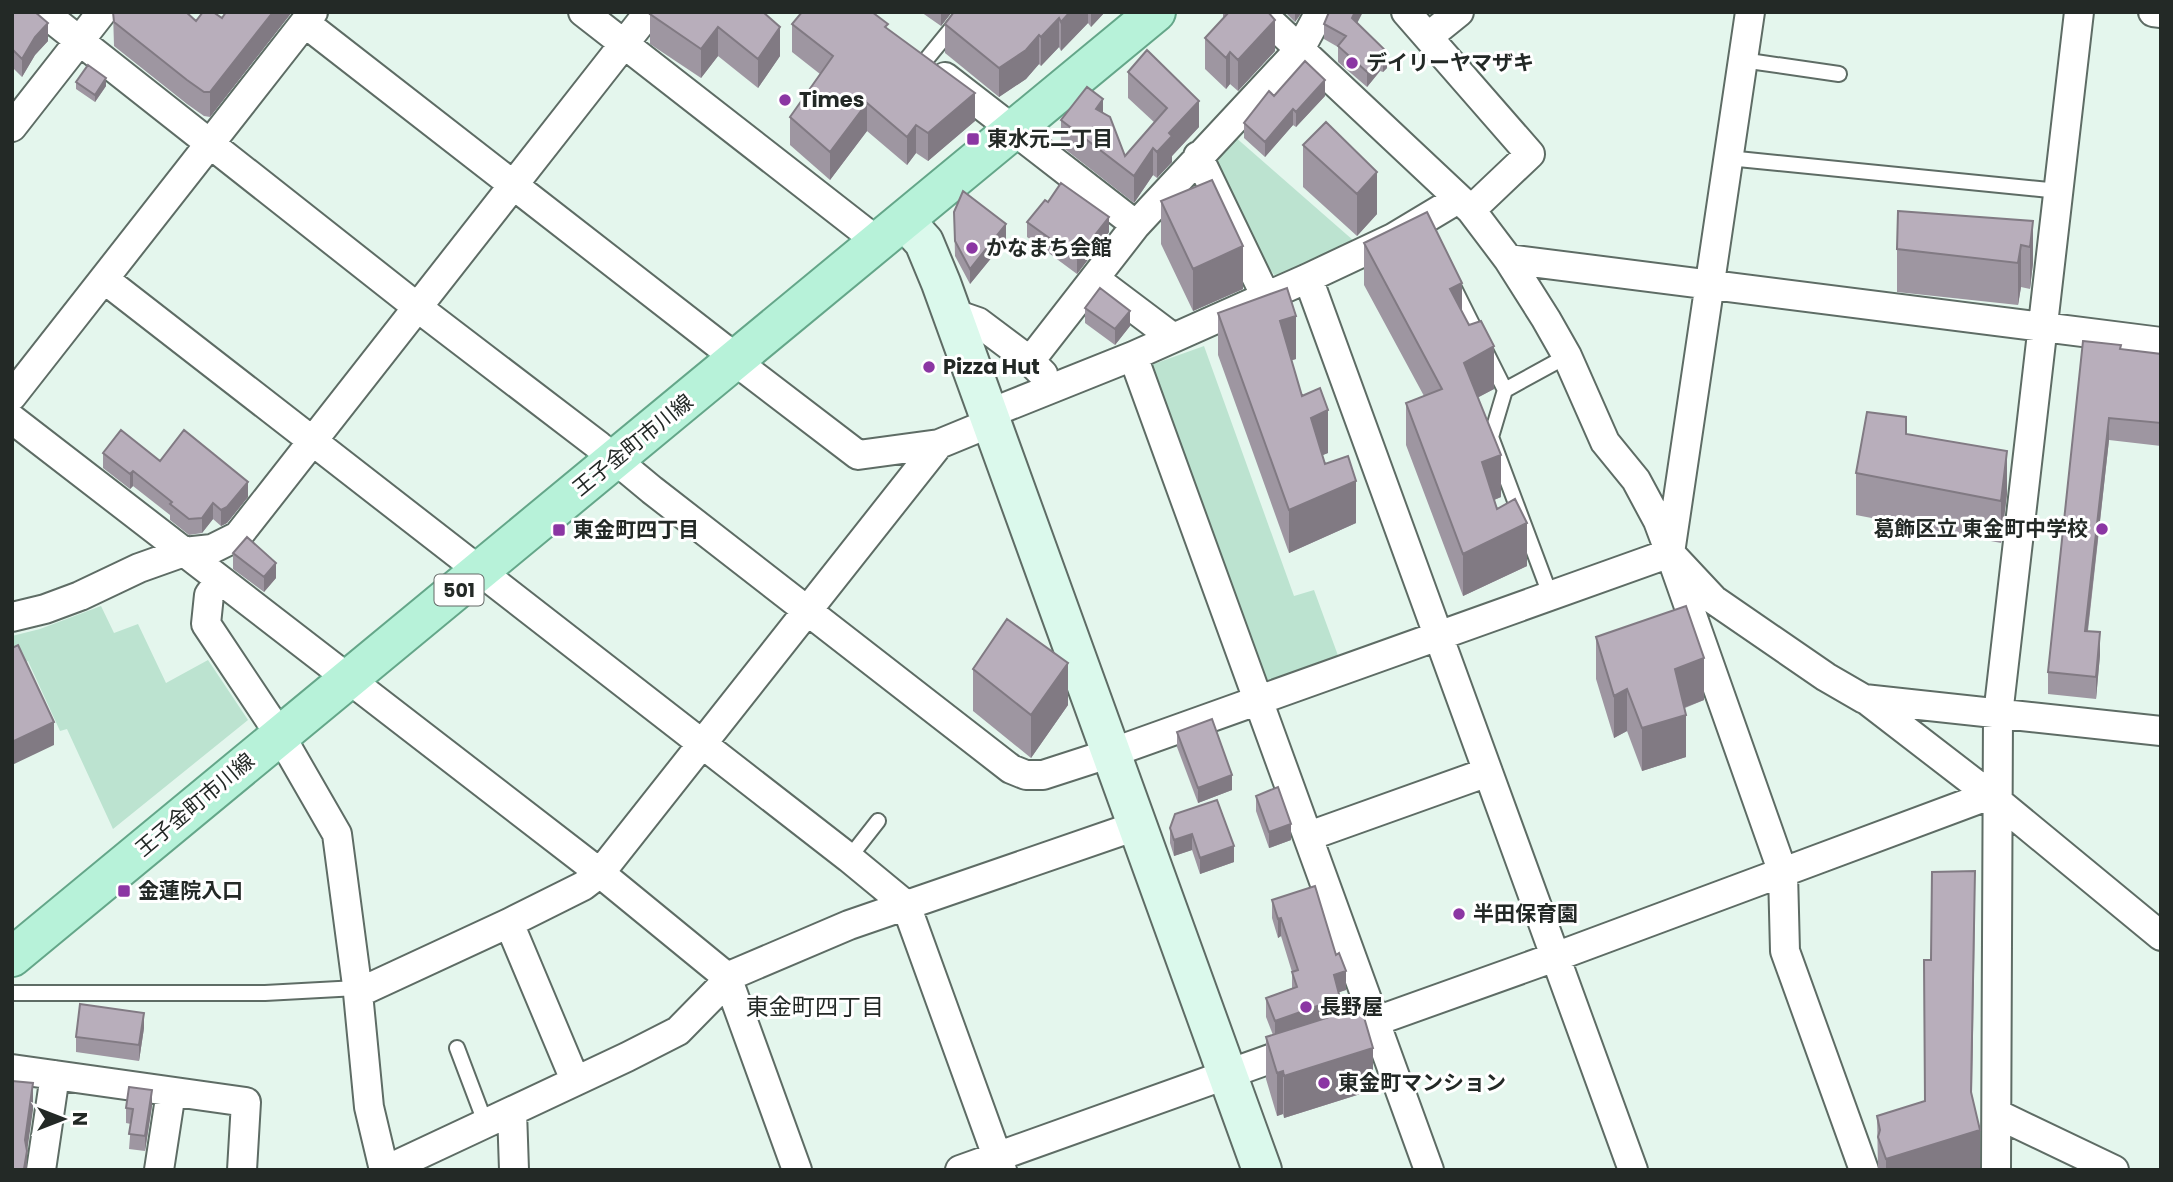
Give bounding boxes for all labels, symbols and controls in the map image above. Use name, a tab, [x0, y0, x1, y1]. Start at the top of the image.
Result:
place label: デイリーヤマザキ	[1366, 48, 1534, 77]
marker: デイリーヤマザキ	[1344, 55, 1360, 71]
place label: Times	[799, 85, 865, 114]
marker: Times	[777, 92, 793, 108]
place label: 東水元二丁目	[987, 124, 1113, 153]
marker: 東水元二丁目	[965, 131, 981, 147]
place label: かなまち会館	[986, 233, 1112, 262]
marker: かなまち会館	[964, 240, 980, 256]
place label: Pizza Hut	[943, 352, 1040, 381]
marker: Pizza Hut	[921, 359, 937, 375]
street label: 王子金町市川線	[566, 387, 699, 502]
place label: 葛飾区立 東金町中学校	[1874, 514, 2088, 543]
place label: 東金町四丁目	[573, 515, 699, 544]
marker: 葛飾区立 東金町中学校	[2094, 521, 2110, 537]
marker: 東金町四丁目	[551, 522, 567, 538]
road number: 501	[434, 575, 484, 606]
street label: 王子金町市川線	[129, 746, 260, 863]
place label: 金蓮院入口	[138, 876, 243, 905]
marker: 金蓮院入口	[116, 883, 132, 899]
place label: 半田保育園	[1473, 899, 1578, 928]
marker: 半田保育園	[1451, 906, 1467, 922]
district label: 東金町四丁目	[746, 991, 884, 1023]
place label: 長野屋	[1320, 992, 1383, 1021]
marker: 長野屋	[1298, 999, 1314, 1015]
place label: 東金町マンション	[1338, 1068, 1506, 1097]
marker: 東金町マンション	[1316, 1075, 1332, 1091]
north arrow	[28, 1084, 98, 1154]
text: N	[66, 1112, 93, 1126]

